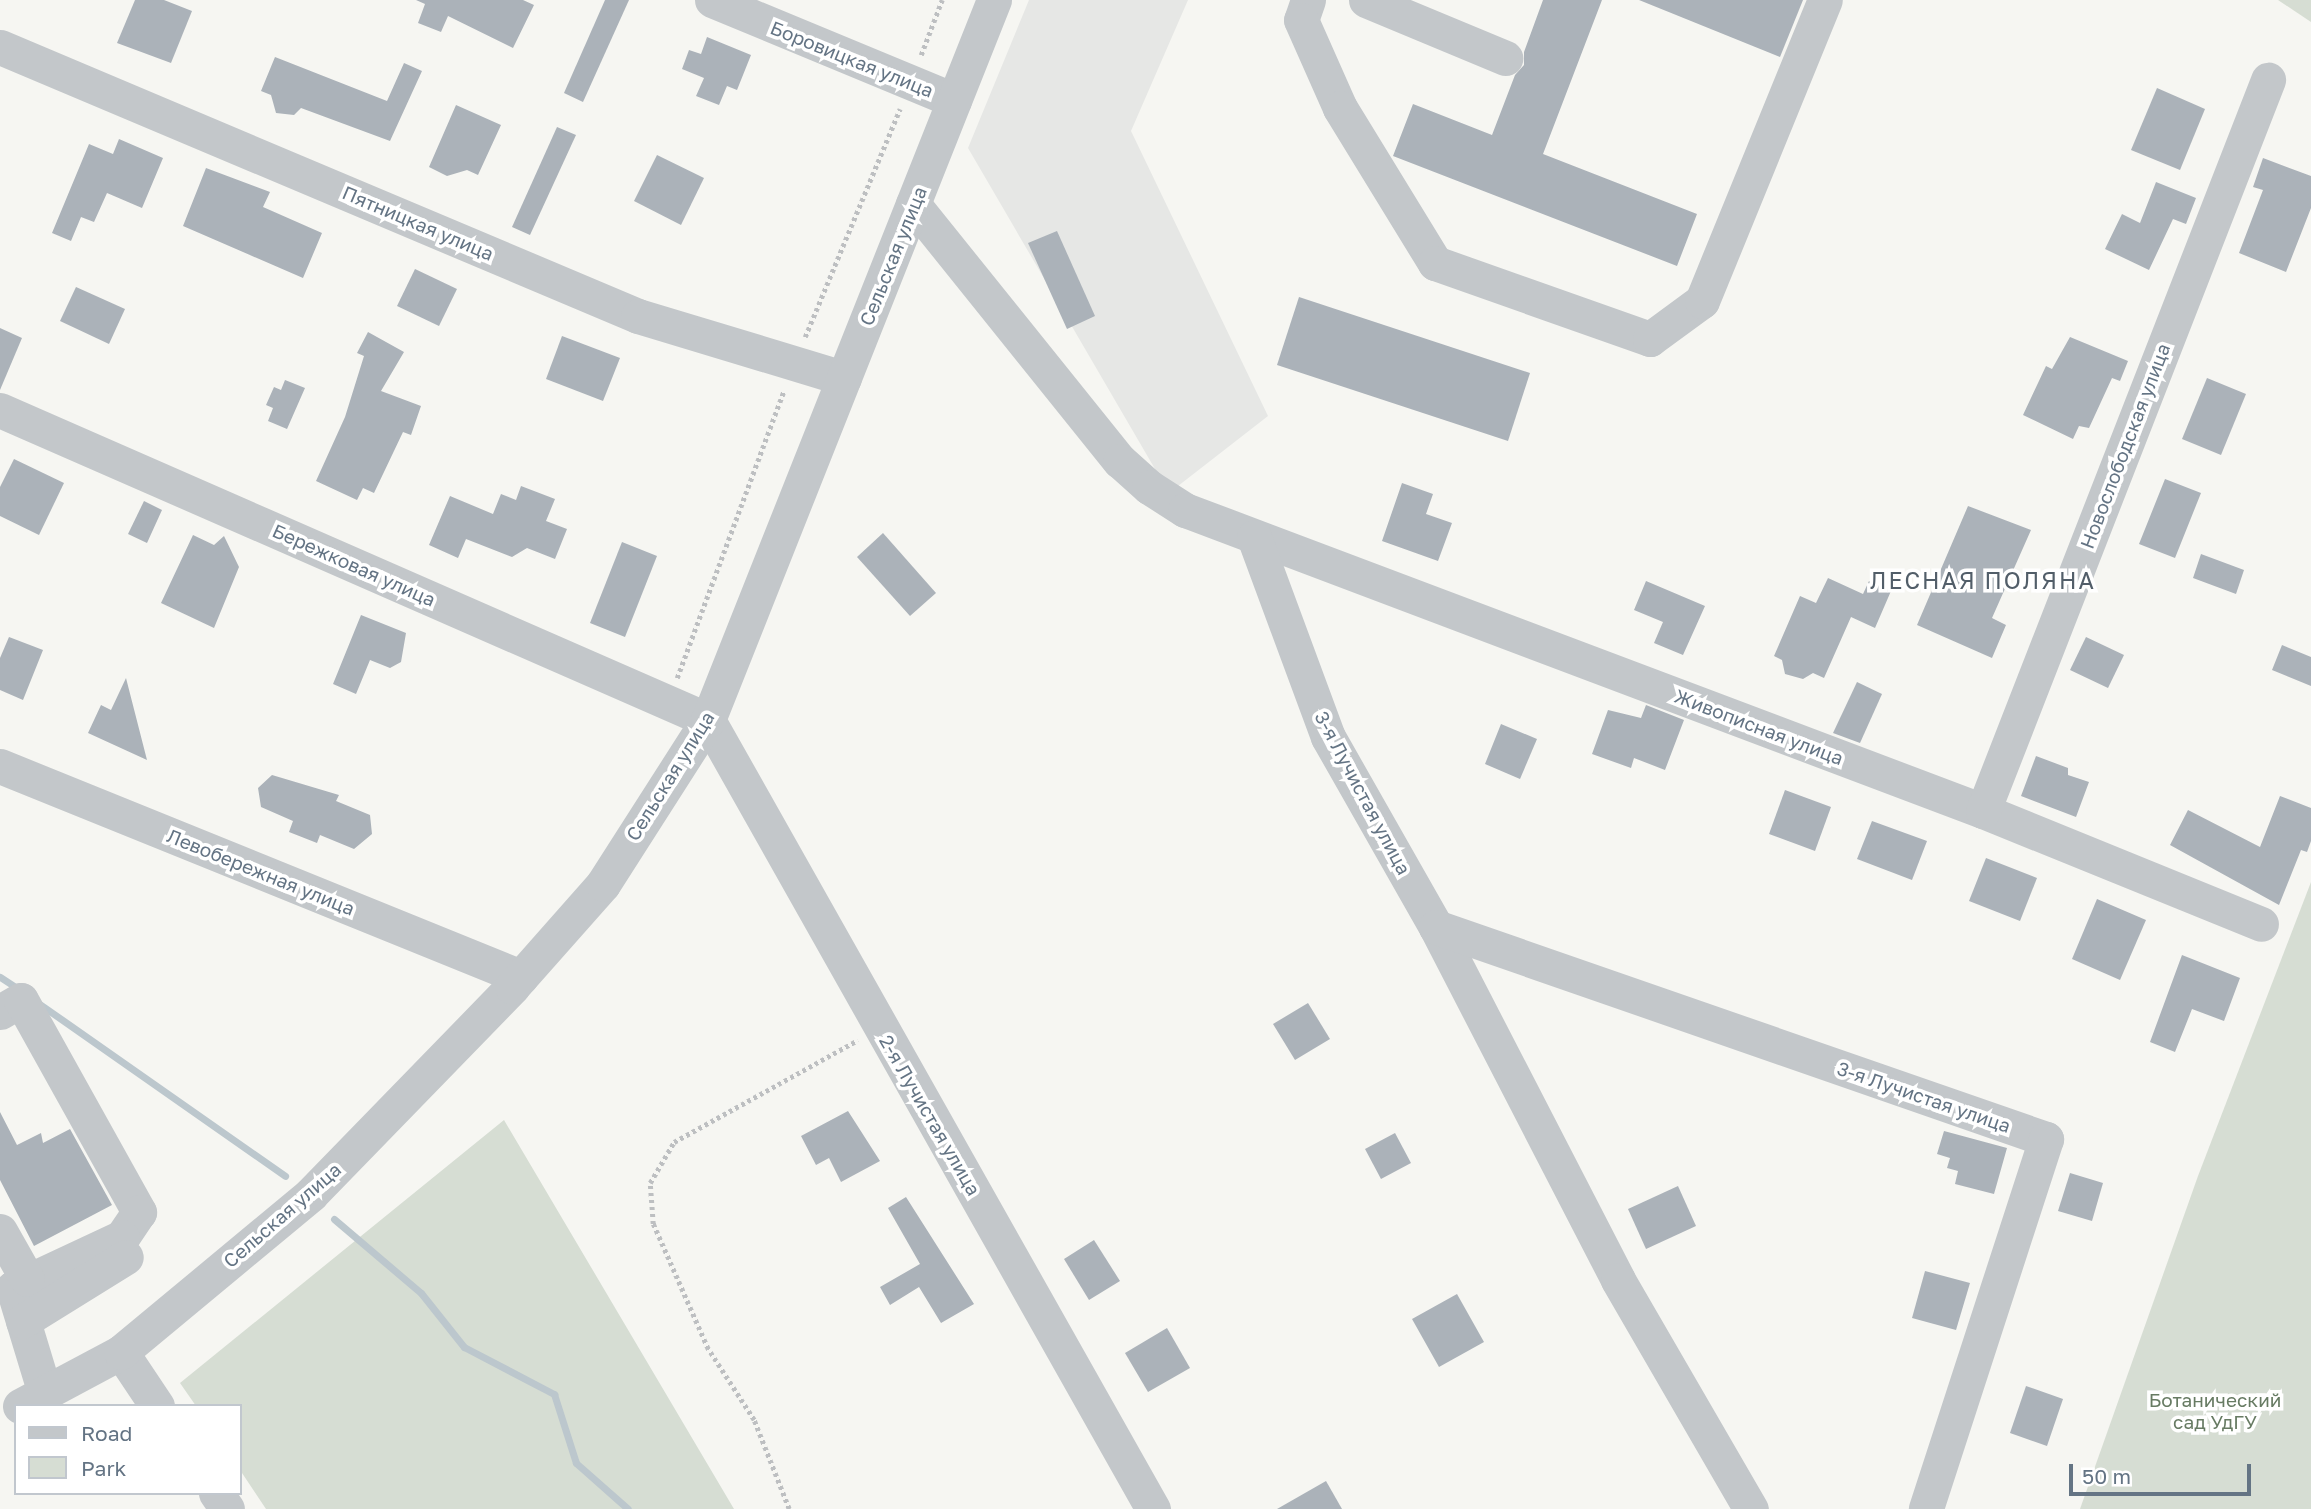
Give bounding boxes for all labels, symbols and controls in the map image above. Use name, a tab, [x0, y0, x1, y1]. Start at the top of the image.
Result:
street label: Боровицкая улица	[767, 16, 937, 102]
street label: Пятницкая улица	[339, 181, 497, 265]
street label: Сельская улица	[855, 183, 931, 329]
street label: Новослободская улица	[2075, 340, 2175, 552]
street label: Бережковая улица	[269, 519, 439, 611]
district label: ЛЕСНАЯ ПОЛЯНА	[1872, 566, 2094, 594]
street label: Живописная улица	[1671, 684, 1847, 770]
street label: Сельская улица	[621, 707, 719, 845]
street label: 3-я Лучистая улица	[1310, 707, 1416, 879]
street label: Левобережная улица	[164, 824, 358, 920]
street label: 2-я Лучистая улица	[875, 1031, 985, 1199]
street label: 3-я Лучистая улица	[1834, 1057, 2014, 1137]
street label: Сельская улица	[219, 1158, 345, 1272]
park label: Ботанический сад УдГУ	[2149, 1389, 2281, 1433]
legend	[14, 1404, 242, 1495]
text: Road	[81, 1420, 132, 1446]
scale bar	[2073, 1450, 2255, 1494]
text: Park	[81, 1455, 126, 1481]
text: 50 m	[2082, 1463, 2131, 1489]

